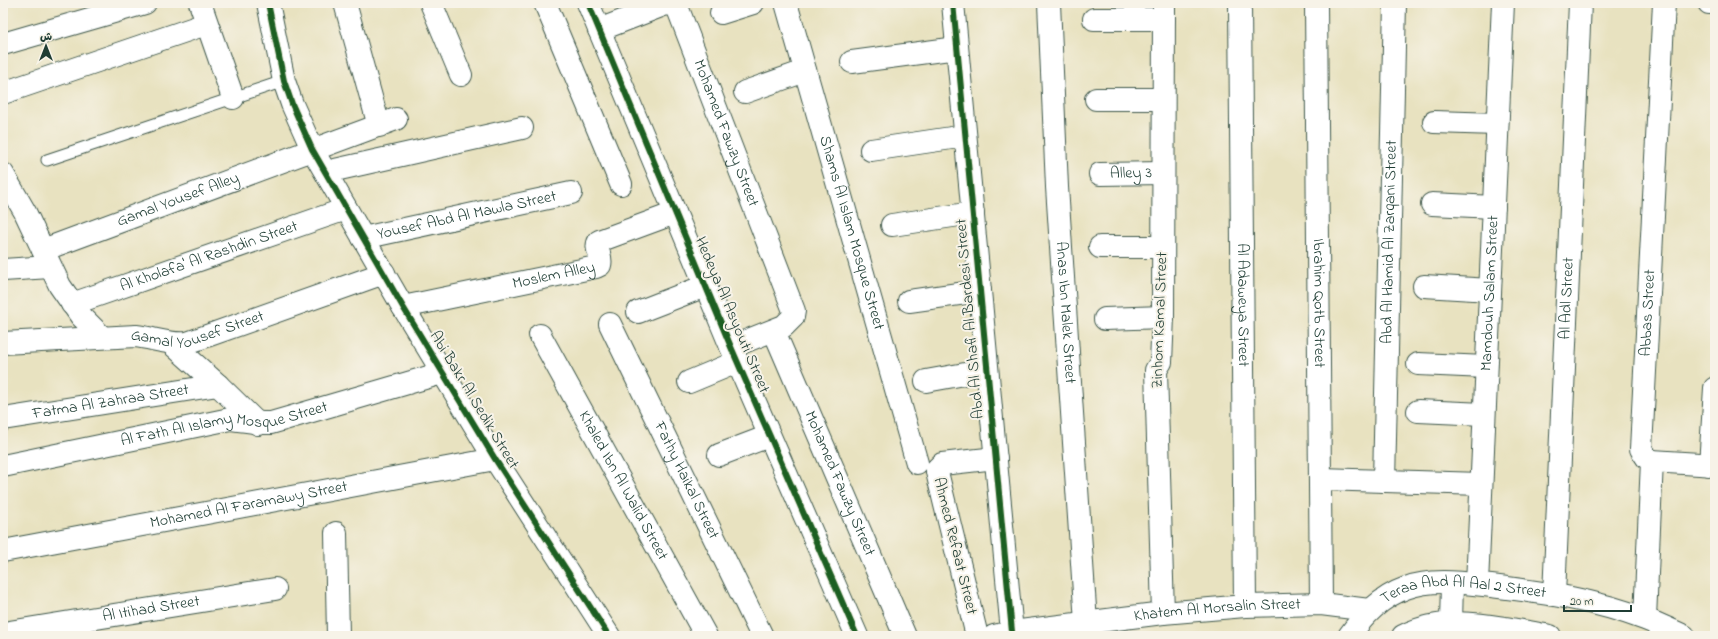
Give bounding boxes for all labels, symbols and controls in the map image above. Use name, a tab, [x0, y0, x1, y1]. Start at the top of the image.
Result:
north arrow	[26, 26, 66, 66]
text: ش	[40, 29, 52, 45]
street label: Mohamed Fawzy Street	[687, 56, 765, 211]
street label: Shams Al Islam Mosque Street	[812, 133, 891, 333]
street label: Abd Al Hamid Al Zarqani Street	[1375, 139, 1404, 344]
street label: Alley 3	[1110, 161, 1152, 186]
street label: Gamal Yousef Alley	[113, 166, 243, 234]
street label: Yousef Abd Al Mawla Street	[374, 184, 559, 247]
street label: Al Kholafa' Al Rashdin Street	[117, 214, 302, 298]
street label: Mamdouh Salam Street	[1475, 214, 1506, 372]
street label: Abd Al Shafi Al Bardesi Street	[949, 217, 991, 420]
street label: Hedeya Al Asyouti Street	[688, 233, 776, 398]
street label: Ibrahim Qotb Street	[1306, 238, 1331, 369]
street label: Anas Ibn Malek Street	[1049, 241, 1082, 385]
street label: Al Adaweya Street	[1230, 243, 1255, 368]
street label: Zinhom Kamal Street	[1146, 251, 1174, 389]
street label: Moslem Alley	[510, 255, 597, 296]
street label: Al Adl Street	[1553, 256, 1581, 340]
street label: Abbas Street	[1634, 268, 1662, 357]
street label: Gamal Yousef Street	[130, 304, 268, 355]
street label: Abi Bakr Al Sedik Street	[423, 326, 525, 474]
street label: Fatma Al Zahraa Street	[30, 378, 191, 426]
street label: Al Fath Al Islamy Mosque Street	[118, 395, 331, 453]
street label: Khaled Ibn Al Walid Street	[572, 406, 674, 565]
street label: Mohamed Fawzy Street	[798, 407, 882, 560]
street label: Fathy Haikal Street	[647, 417, 725, 544]
street label: Mohamed Al Faramawy Street	[148, 475, 350, 535]
street label: Ahmed Refaat Street	[926, 475, 984, 618]
street label: Teraa Abd Al Aal 2 Street	[1376, 570, 1548, 610]
scale bar	[1564, 587, 1631, 613]
street label: Al Itihad Street	[101, 589, 202, 629]
street label: Khatem Al Morsalin Street	[1132, 593, 1302, 629]
text: 20 m	[1570, 593, 1593, 611]

